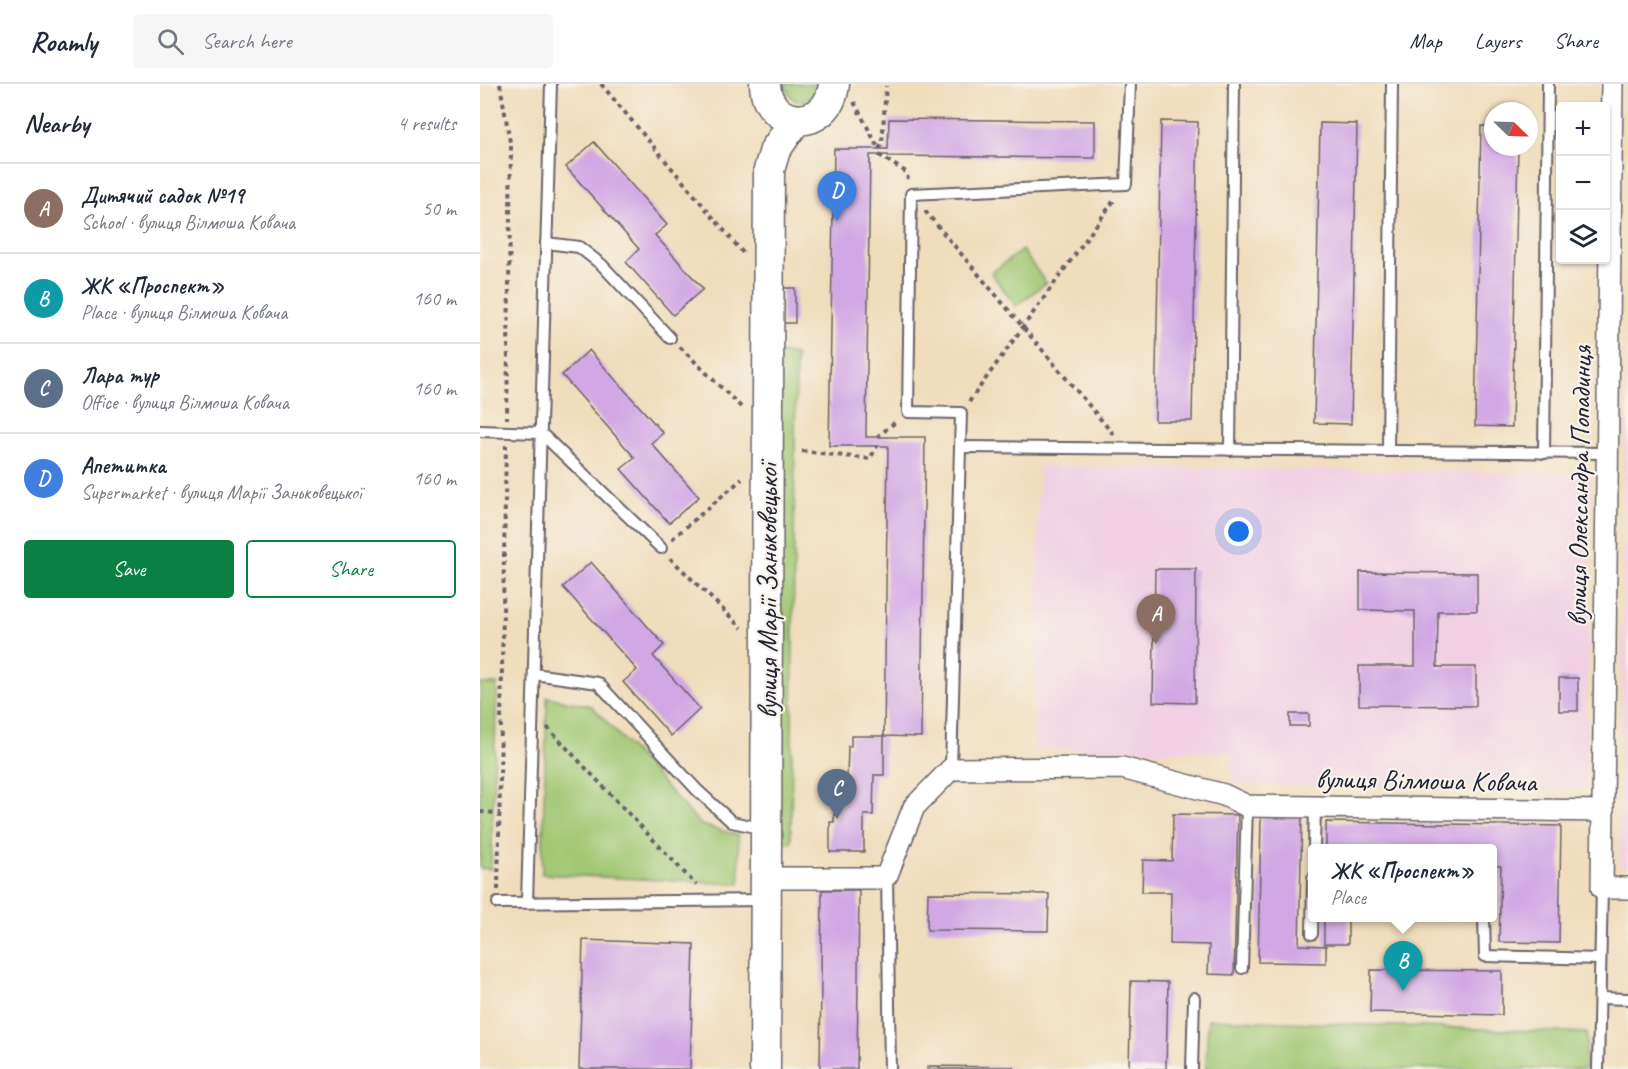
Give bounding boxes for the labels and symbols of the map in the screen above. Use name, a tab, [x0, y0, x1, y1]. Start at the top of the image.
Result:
north arrow	[1484, 102, 1538, 156]
pin: D	[818, 172, 856, 221]
street label: вулиця Олександра Попадинця	[1559, 345, 1599, 627]
street label: вулиця Марії Заньковецької	[750, 459, 785, 719]
your location	[1224, 517, 1253, 546]
pin: A	[1136, 594, 1176, 644]
street label: вулиця Вілмоша Ковача	[1315, 761, 1538, 799]
pin: C	[818, 770, 856, 819]
pin: B	[1384, 942, 1422, 991]

